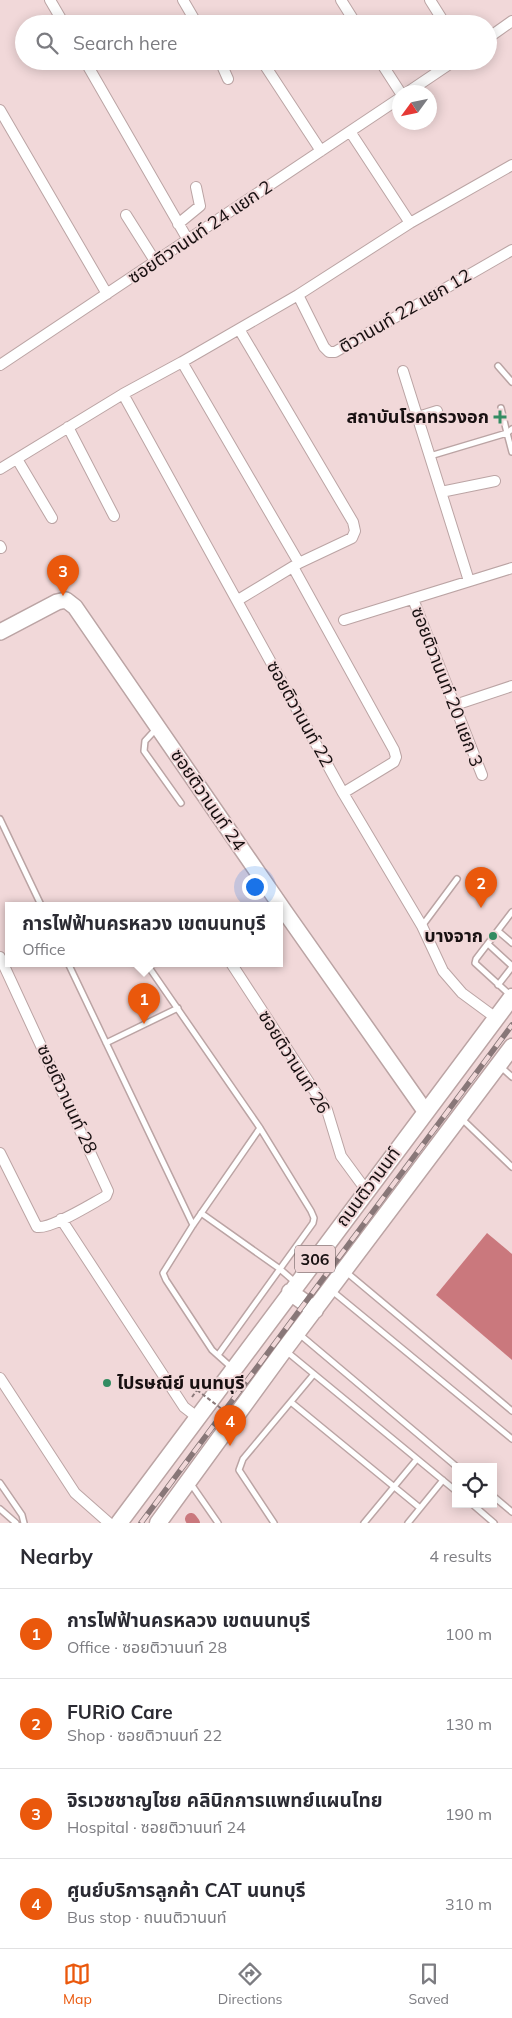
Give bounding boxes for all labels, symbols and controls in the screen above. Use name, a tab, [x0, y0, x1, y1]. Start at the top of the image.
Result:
search box	[15, 15, 497, 70]
icon: search	[33, 29, 61, 57]
text: Search here	[73, 31, 177, 55]
north arrow	[392, 85, 437, 130]
street label: ซอยติวานนท์ 24 แยก 2	[123, 175, 276, 288]
street label: ติวานนท์ 22 แยก 12	[334, 263, 475, 358]
place label: สถาบันโรคทรวงอก	[347, 405, 489, 428]
marker: สถาบันโรคทรวงอก	[493, 410, 507, 424]
pin: 3	[47, 555, 79, 596]
street label: ซอยติวานนท์ 20 แยก 3	[406, 604, 489, 770]
street label: ซอยติวานนท์ 22	[262, 657, 339, 771]
street label: ซอยติวานนท์ 24	[166, 744, 251, 855]
pin: 2	[465, 867, 497, 908]
your location	[242, 874, 268, 900]
popup	[5, 902, 283, 967]
text: การไฟฟ้านครหลวง เขตนนทบุรี	[22, 911, 266, 935]
place label: บางจาก	[424, 924, 483, 947]
marker: บางจาก	[487, 930, 499, 942]
text: Office	[22, 939, 65, 959]
pin: 1	[128, 983, 160, 1024]
street label: ซอยติวานนท์ 26	[253, 1006, 335, 1118]
street label: ซอยติวานนท์ 28	[32, 1040, 103, 1157]
street label: ถนนติวานนท์	[330, 1142, 405, 1231]
road number: 306	[295, 1246, 335, 1272]
place label: ไปรษณีย์ นนทบุรี	[117, 1371, 245, 1394]
marker: ไปรษณีย์ นนทบุรี	[101, 1377, 113, 1389]
pin: 4	[214, 1405, 246, 1446]
map controls	[452, 1463, 497, 1508]
button: locate	[452, 1463, 497, 1508]
text: Nearby	[20, 1543, 93, 1569]
text: 4 results	[429, 1546, 492, 1566]
text: การไฟฟ้านครหลวง เขตนนทบุรี	[67, 1608, 310, 1632]
text: 1	[31, 1624, 41, 1644]
text: 100 m	[445, 1624, 492, 1644]
text: Office · ซอยติวานนท์ 28	[67, 1637, 227, 1657]
text: FURiO Care	[67, 1700, 173, 1724]
text: 2	[31, 1714, 41, 1734]
text: 130 m	[445, 1714, 492, 1734]
text: Shop · ซอยติวานนท์ 22	[67, 1725, 222, 1745]
text: จิรเวชชาญไชย คลินิกการแพทย์แผนไทย	[67, 1788, 382, 1812]
text: 3	[31, 1804, 41, 1824]
text: 190 m	[445, 1804, 492, 1824]
text: Hospital · ซอยติวานนท์ 24	[67, 1817, 246, 1837]
text: ศูนย์บริการลูกค้า CAT นนทบุรี	[67, 1878, 306, 1902]
text: 4	[31, 1894, 41, 1914]
text: 310 m	[445, 1894, 492, 1914]
text: Bus stop · ถนนติวานนท์	[67, 1907, 227, 1927]
tab: Map	[63, 1960, 92, 2008]
tab: Directions	[218, 1960, 283, 2008]
tab: Saved	[409, 1960, 449, 2008]

